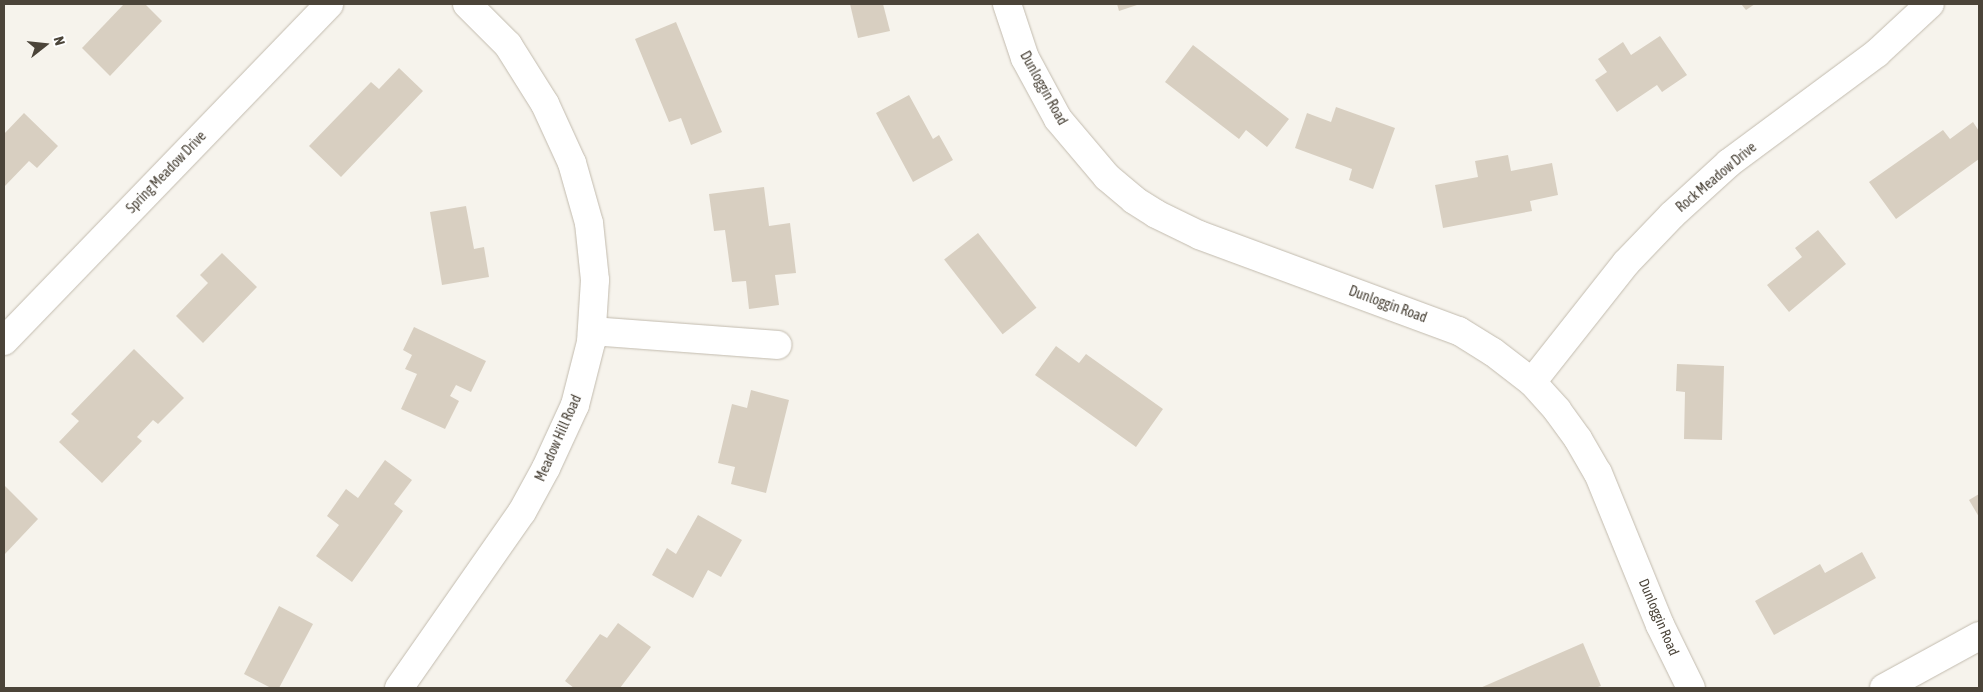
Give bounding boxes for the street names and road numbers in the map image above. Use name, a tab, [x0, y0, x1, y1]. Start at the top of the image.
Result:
street label: Dunloggin Road	[1017, 48, 1071, 128]
street label: Spring Meadow Drive	[123, 128, 209, 216]
street label: Rock Meadow Drive	[1672, 139, 1760, 215]
street label: Dunloggin Road	[1347, 282, 1429, 326]
street label: Meadow Hill Road	[531, 392, 585, 484]
street label: Dunloggin Road	[1635, 576, 1683, 658]

